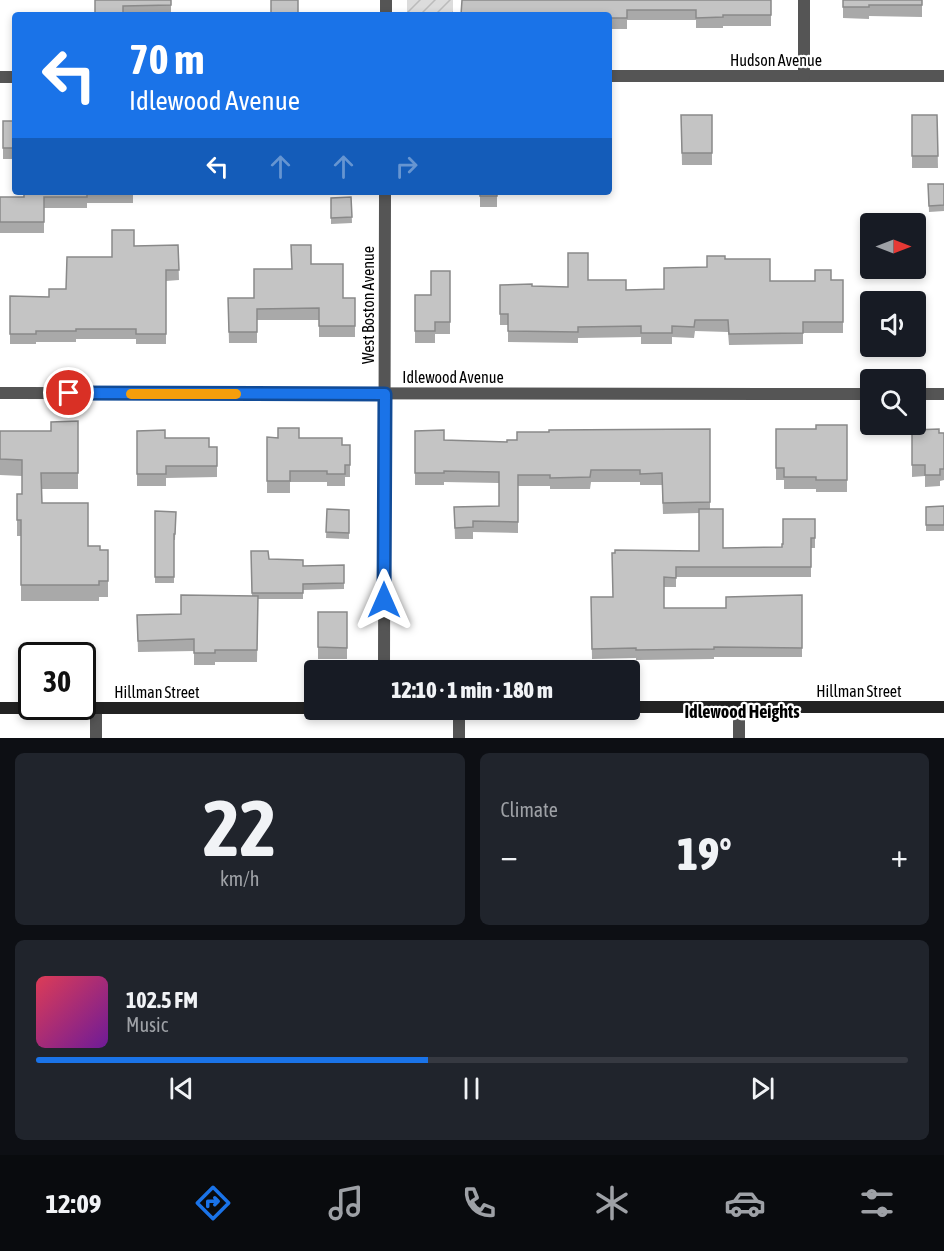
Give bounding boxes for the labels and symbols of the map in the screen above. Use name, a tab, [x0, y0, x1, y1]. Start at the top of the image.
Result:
street label: Hudson Avenue	[730, 51, 822, 69]
north arrow	[860, 213, 926, 279]
street label: West Boston Avenue	[359, 246, 377, 364]
pin	[43, 367, 94, 418]
street label: Idlewood Avenue	[402, 368, 504, 386]
position arrow	[352, 568, 416, 632]
speed limit sign: 30	[18, 642, 96, 720]
street label: Hillman Street	[816, 682, 902, 700]
street label: Hillman Street	[114, 683, 200, 701]
district label: Idlewood Heights	[685, 701, 800, 722]

